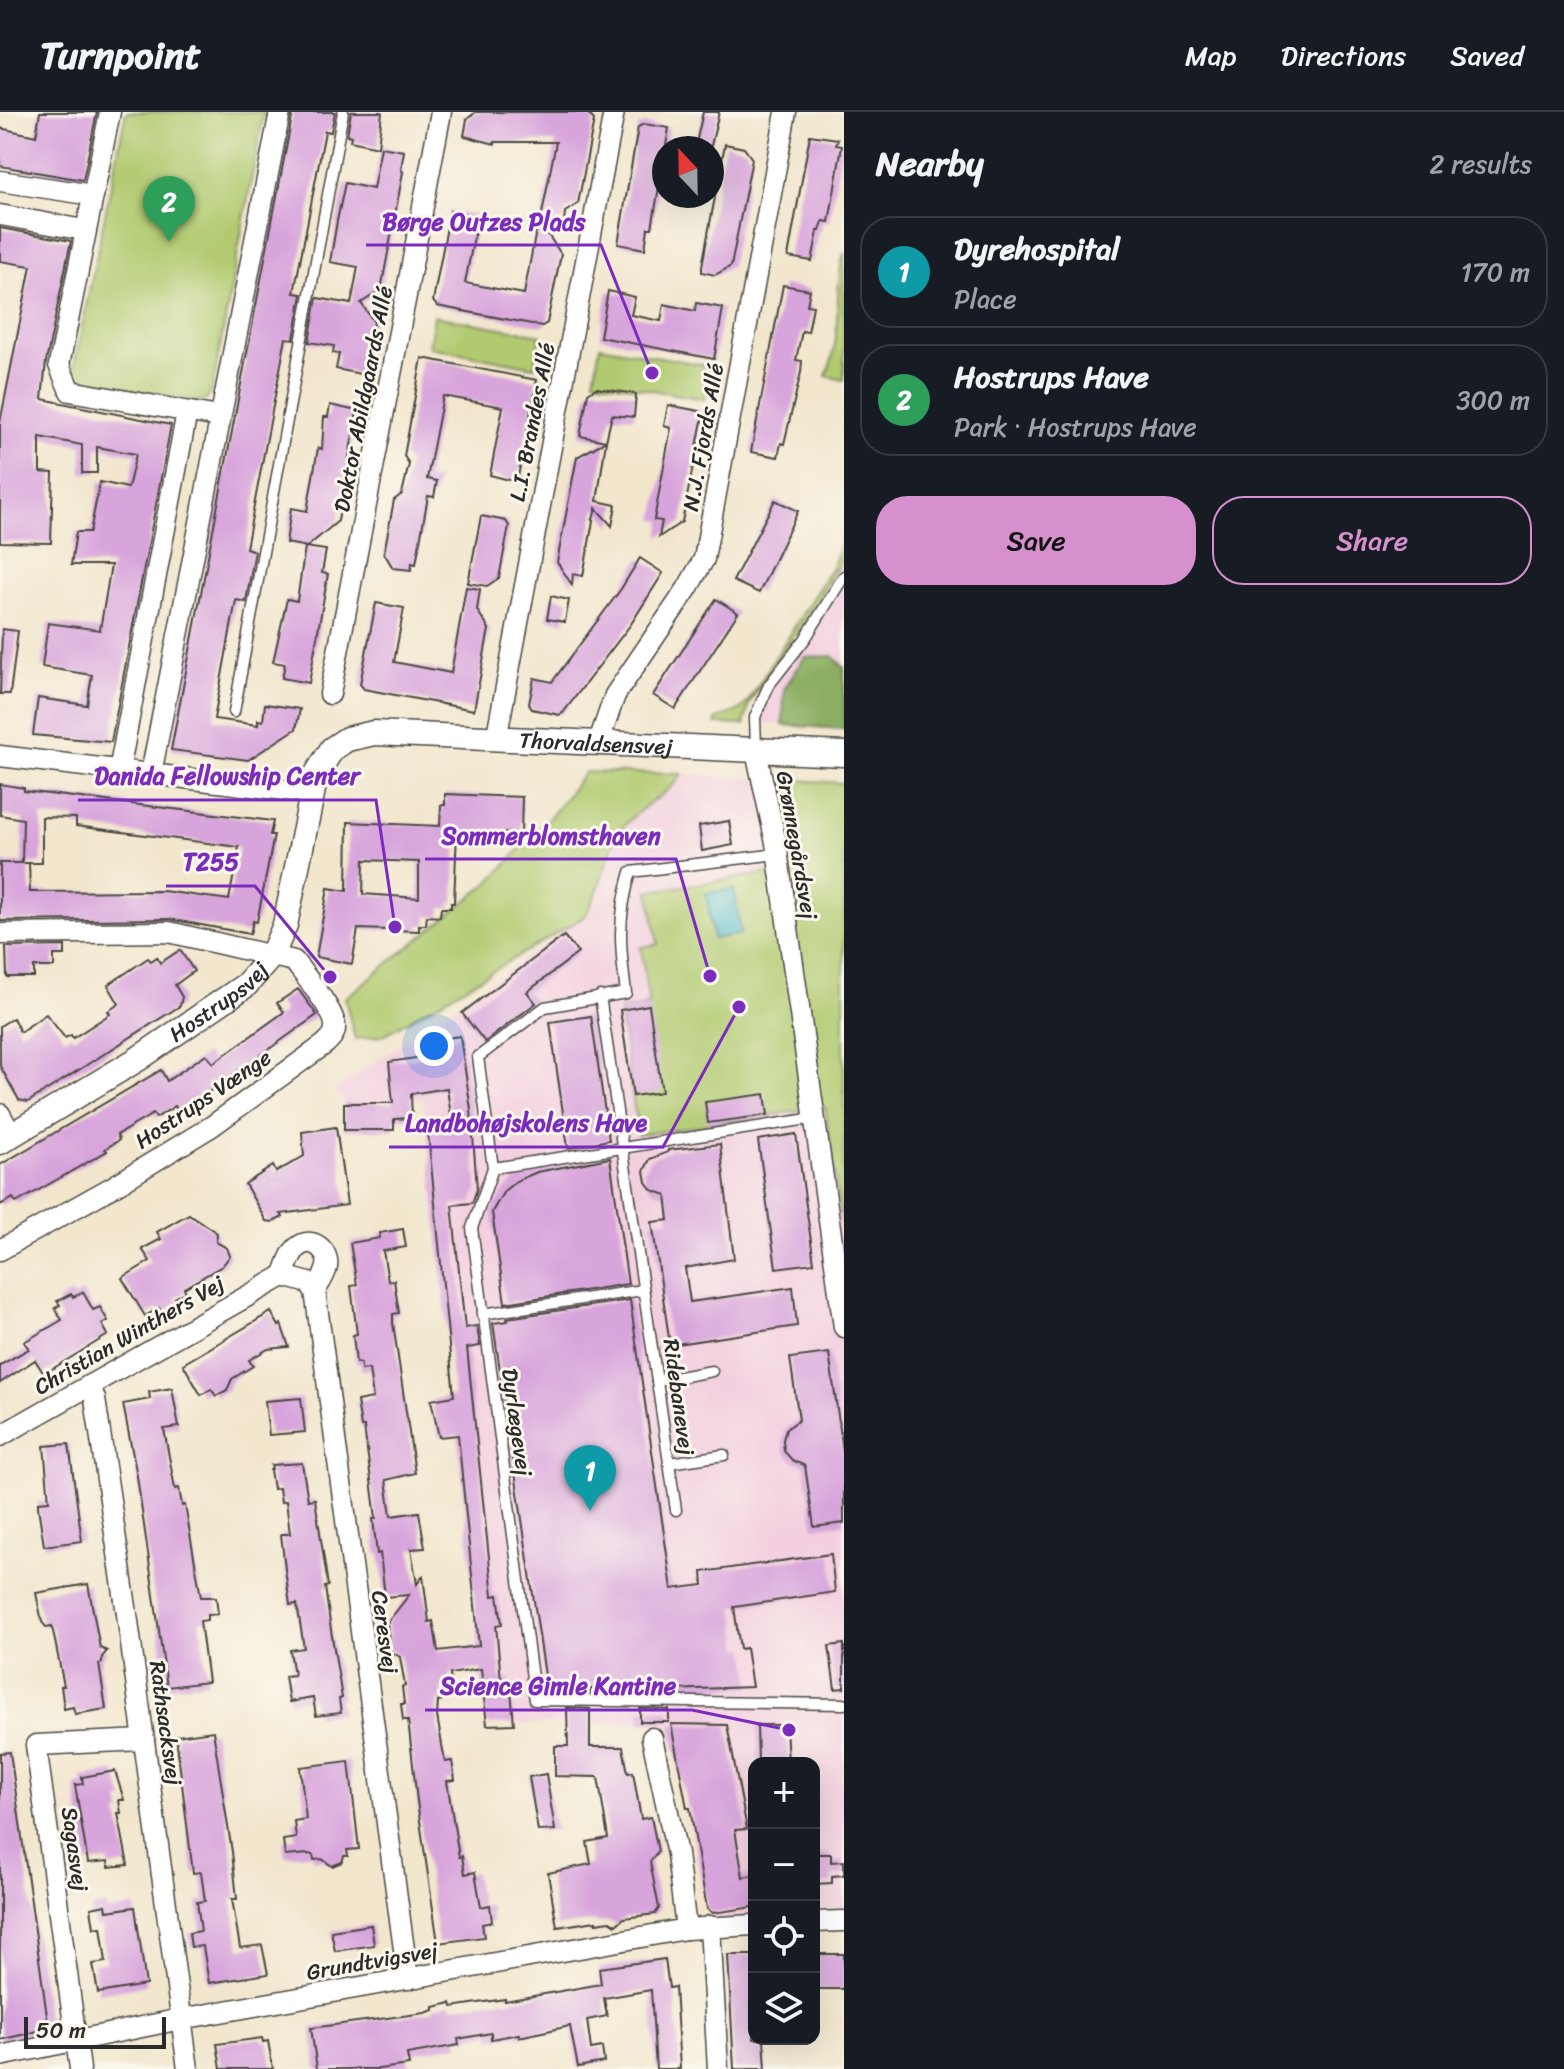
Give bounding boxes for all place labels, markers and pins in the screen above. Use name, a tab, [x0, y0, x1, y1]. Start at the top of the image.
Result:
pin: 2	[143, 176, 195, 242]
callout: Børge Outzes Plads	[366, 197, 601, 245]
callout: Danida Fellowship Center	[78, 752, 376, 800]
callout: Sommerblomsthaven	[425, 811, 676, 859]
callout: T255	[166, 838, 255, 886]
callout: Landbohøjskolens Have	[389, 1099, 663, 1147]
pin: 1	[564, 1445, 616, 1511]
callout: Science Gimle Kantine	[425, 1662, 692, 1710]

